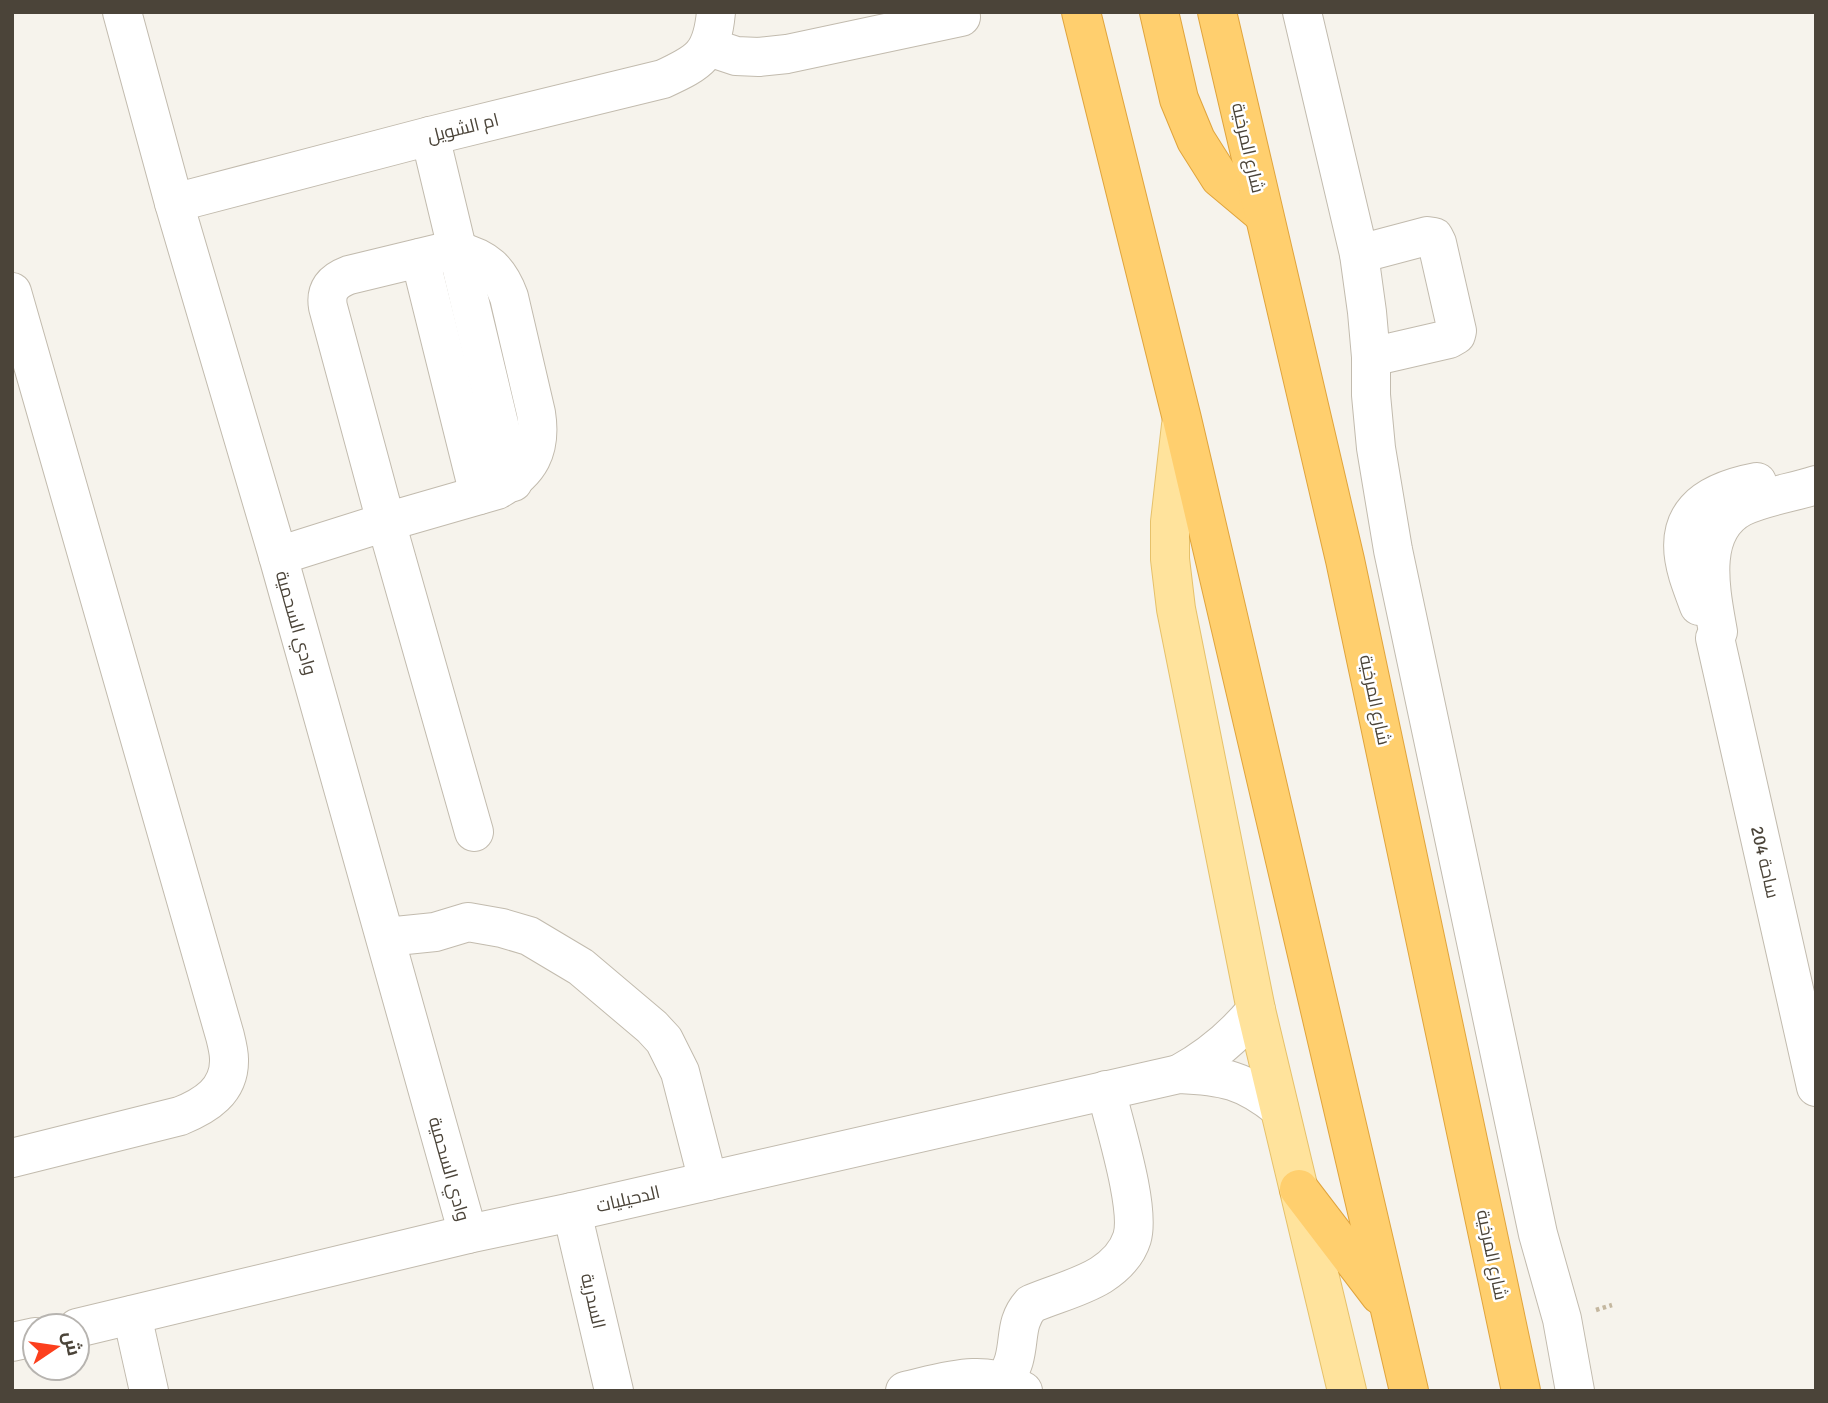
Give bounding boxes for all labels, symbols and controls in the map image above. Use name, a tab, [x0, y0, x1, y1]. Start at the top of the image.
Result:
street label: شارع المرخية	[1226, 101, 1269, 195]
street label: ام الشويل	[425, 108, 501, 148]
street label: وادي السحمية	[268, 568, 321, 678]
street label: شارع المرخية	[1354, 653, 1395, 747]
street label: ساحة 204	[1746, 824, 1784, 900]
street label: وادي السحمية	[421, 1114, 474, 1224]
street label: الدحيليات	[594, 1181, 662, 1217]
street label: شارع المرخية	[1471, 1208, 1512, 1302]
street label: السدرية	[576, 1271, 610, 1331]
north arrow	[21, 1312, 91, 1382]
text: ش	[57, 1329, 86, 1358]

